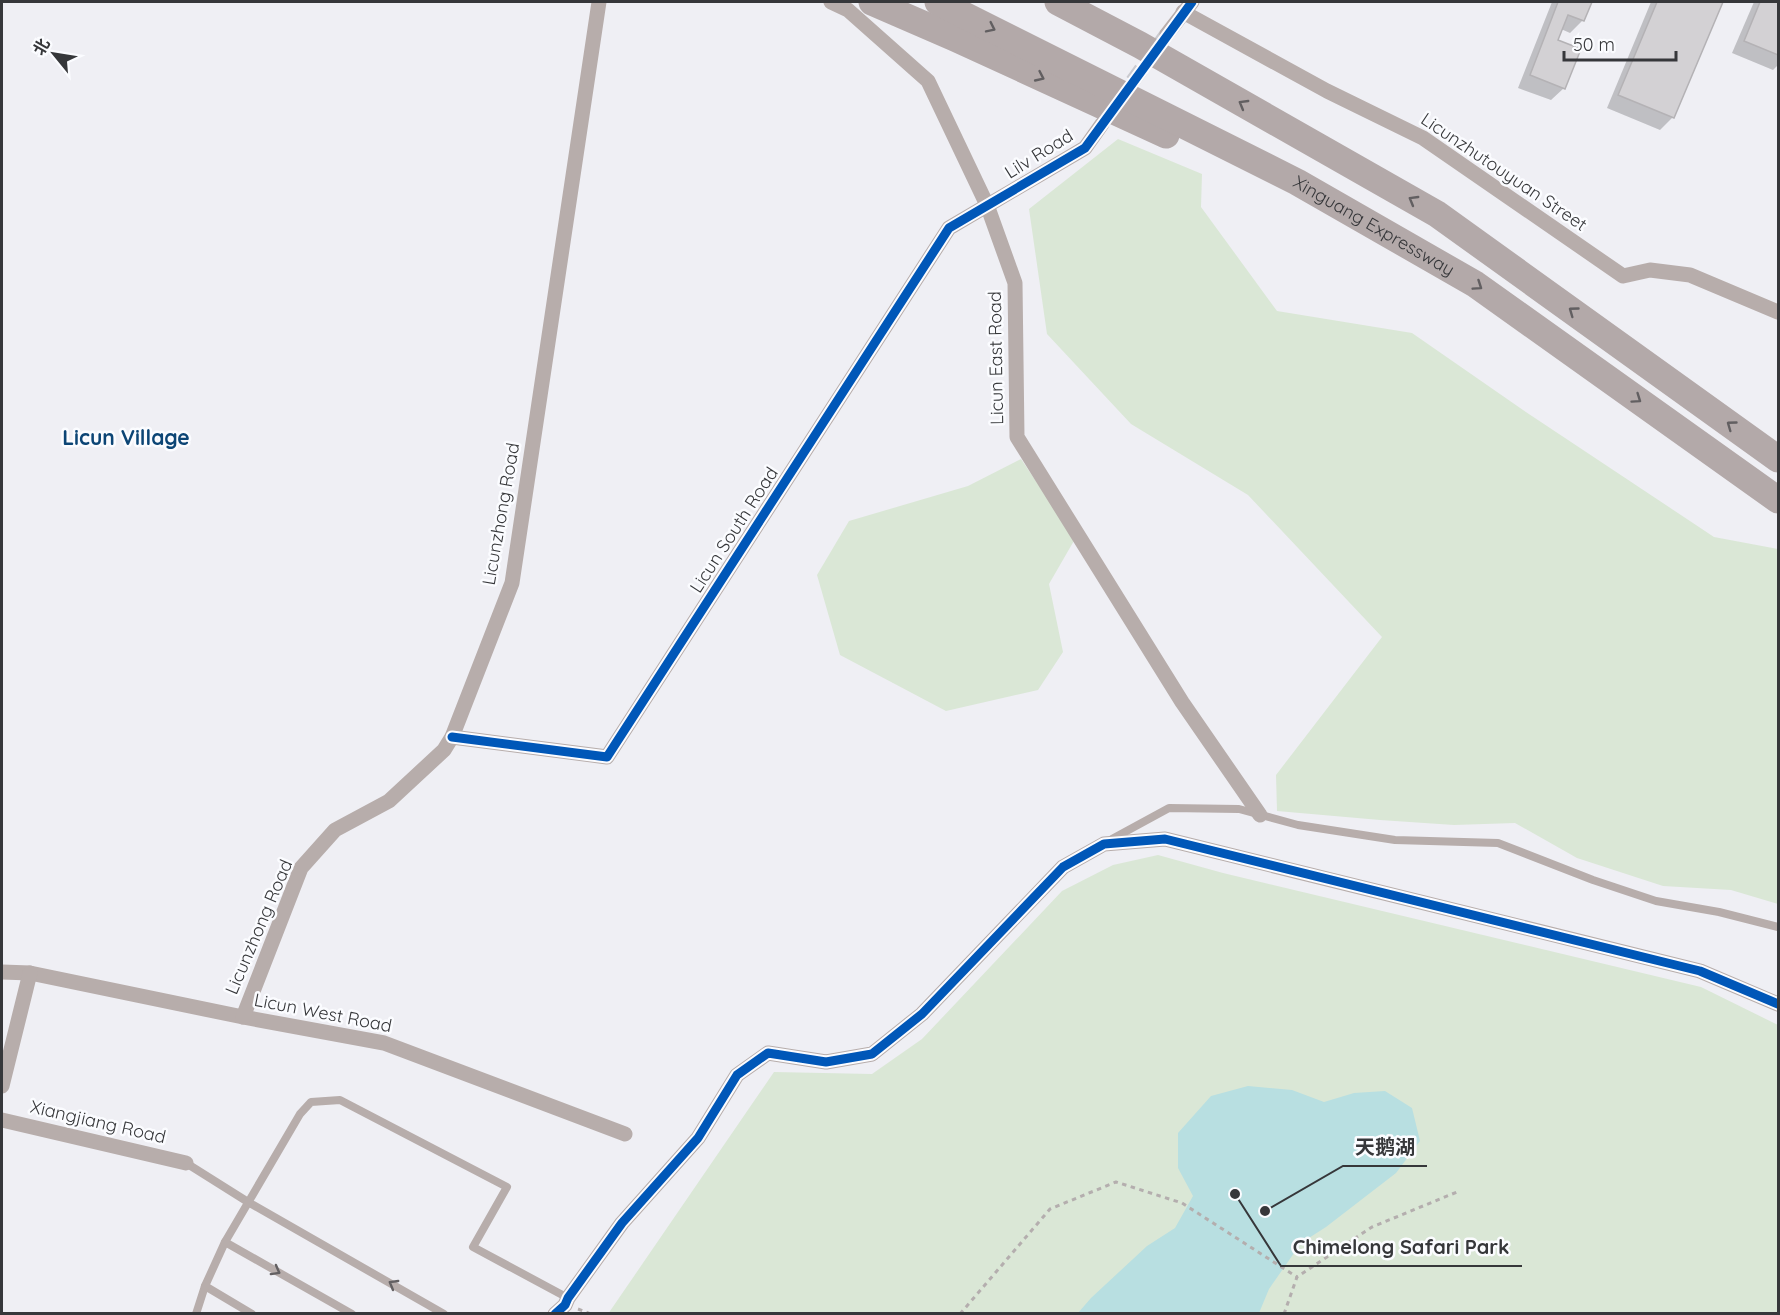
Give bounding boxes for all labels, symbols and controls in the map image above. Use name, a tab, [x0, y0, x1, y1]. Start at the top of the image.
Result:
one-way arrow	[984, 20, 995, 32]
north arrow	[24, 24, 84, 84]
scale bar	[1564, 24, 1676, 62]
text: 50 m	[1573, 33, 1615, 56]
text: 北	[28, 35, 54, 58]
one-way arrow	[1033, 70, 1044, 82]
one-way arrow	[1239, 99, 1249, 111]
street label: Licunzhutouyuan Street	[1417, 107, 1592, 236]
street label: Lilv Road	[1000, 124, 1077, 184]
street label: Xinguang Expressway	[1289, 170, 1459, 281]
one-way arrow	[1408, 196, 1419, 207]
one-way arrow	[1472, 279, 1482, 291]
street label: Licun East Road	[983, 291, 1008, 425]
one-way arrow	[1568, 307, 1579, 318]
one-way arrow	[1631, 392, 1642, 403]
one-way arrow	[1727, 421, 1738, 432]
district label: Licun Village	[62, 424, 190, 450]
street label: Licunzhong Road	[477, 441, 524, 587]
street label: Licun South Road	[684, 462, 783, 597]
street label: Licunzhong Road	[220, 856, 297, 998]
street label: Licun West Road	[252, 988, 394, 1037]
street label: Xiangjiang Road	[28, 1095, 168, 1148]
callout: 天鹅湖	[1343, 1128, 1427, 1166]
text: 天鹅湖	[1355, 1134, 1415, 1159]
callout: Chimelong Safari Park	[1281, 1228, 1522, 1266]
text: Chimelong Safari Park	[1293, 1234, 1509, 1259]
one-way arrow	[270, 1264, 280, 1275]
one-way arrow	[389, 1280, 399, 1292]

